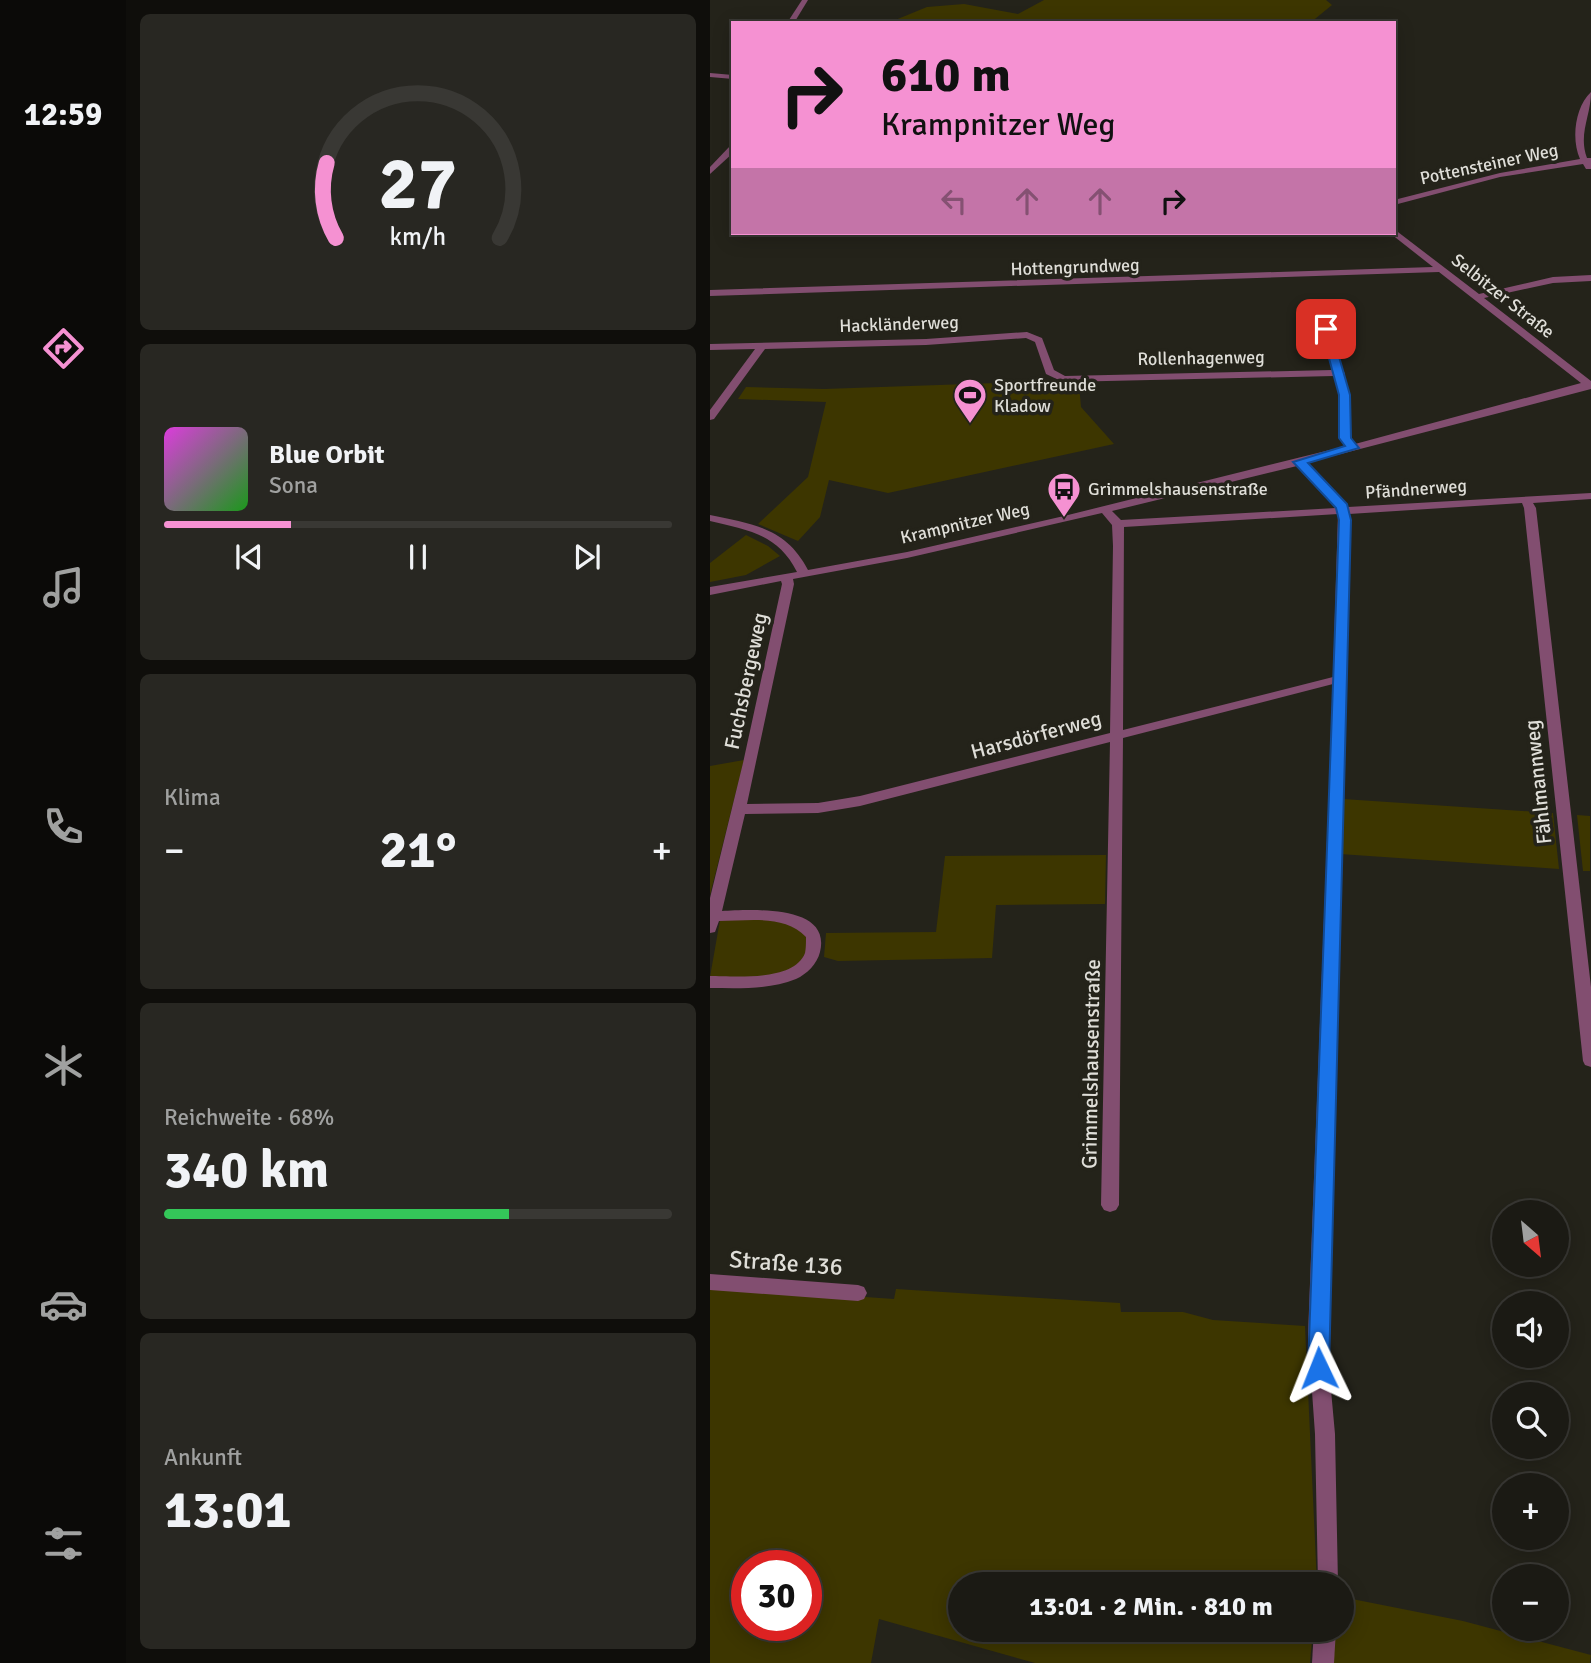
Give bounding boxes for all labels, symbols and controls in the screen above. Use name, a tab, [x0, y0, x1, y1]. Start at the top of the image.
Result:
text: 610 m	[881, 45, 1011, 105]
icon: right	[766, 49, 857, 140]
text: 12:59	[24, 95, 102, 134]
text: Krampnitzer Weg	[881, 105, 1115, 144]
street label: Pottensteiner Weg	[1418, 139, 1560, 189]
text: 27	[379, 140, 457, 229]
icon: left	[935, 182, 973, 220]
icon: ahead	[1008, 182, 1046, 220]
icon: ahead	[1081, 182, 1119, 220]
icon: right	[1154, 182, 1192, 220]
text: km/h	[390, 221, 446, 252]
street label: Selbitzer Straße	[1447, 249, 1559, 343]
street label: Hottengrundweg	[1010, 254, 1140, 280]
pin	[1296, 299, 1356, 359]
icon: arrive	[1307, 310, 1345, 348]
street label: Hackländerweg	[839, 311, 959, 337]
icon: directions	[39, 324, 88, 373]
street label: Rollenhagenweg	[1137, 346, 1265, 370]
place label: Sportfreunde Kladow	[994, 374, 1096, 417]
sports icon: Sportfreunde Kladow	[951, 376, 989, 425]
text: Blue Orbit	[269, 439, 385, 471]
bus stop icon: Grimmelshausenstraße	[1045, 470, 1083, 519]
text: Sona	[269, 471, 318, 500]
street label: Pfändnerweg	[1364, 474, 1468, 504]
place label: Grimmelshausenstraße	[1088, 478, 1268, 500]
street label: Krampnitzer Weg	[898, 497, 1032, 549]
icon: previous	[230, 538, 268, 576]
icon: pause	[399, 538, 437, 576]
icon: next	[568, 538, 606, 576]
icon: music	[39, 563, 88, 612]
street label: Fuchsbergeweg	[719, 610, 773, 752]
street label: Harsdörferweg	[968, 705, 1104, 765]
street label: Fählmannweg	[1519, 718, 1557, 846]
text: Klima	[164, 783, 221, 812]
icon: phone	[39, 802, 88, 851]
text: 21°	[380, 818, 456, 882]
text: −	[164, 827, 185, 874]
text: +	[651, 827, 672, 874]
street label: Grimmelshausenstraße	[1076, 959, 1106, 1169]
icon: climate	[39, 1041, 88, 1090]
text: Reichweite · 68%	[164, 1103, 334, 1132]
text: 340 km	[164, 1138, 329, 1202]
north arrow	[1492, 1200, 1569, 1278]
map controls	[1492, 1200, 1569, 1641]
street label: Straße 136	[728, 1244, 844, 1282]
icon: car	[39, 1280, 88, 1329]
button: sound	[1492, 1291, 1569, 1368]
position arrow	[1282, 1331, 1356, 1405]
button: search	[1492, 1382, 1569, 1459]
text: Ankunft	[164, 1443, 242, 1472]
button: +	[1492, 1473, 1569, 1550]
text: 13:01	[164, 1478, 292, 1542]
icon: filters	[39, 1519, 88, 1568]
speed limit sign: 30	[731, 1550, 822, 1641]
button: −	[1492, 1564, 1569, 1641]
text: 13:01 · 2 Min. · 810 m	[1029, 1591, 1273, 1623]

